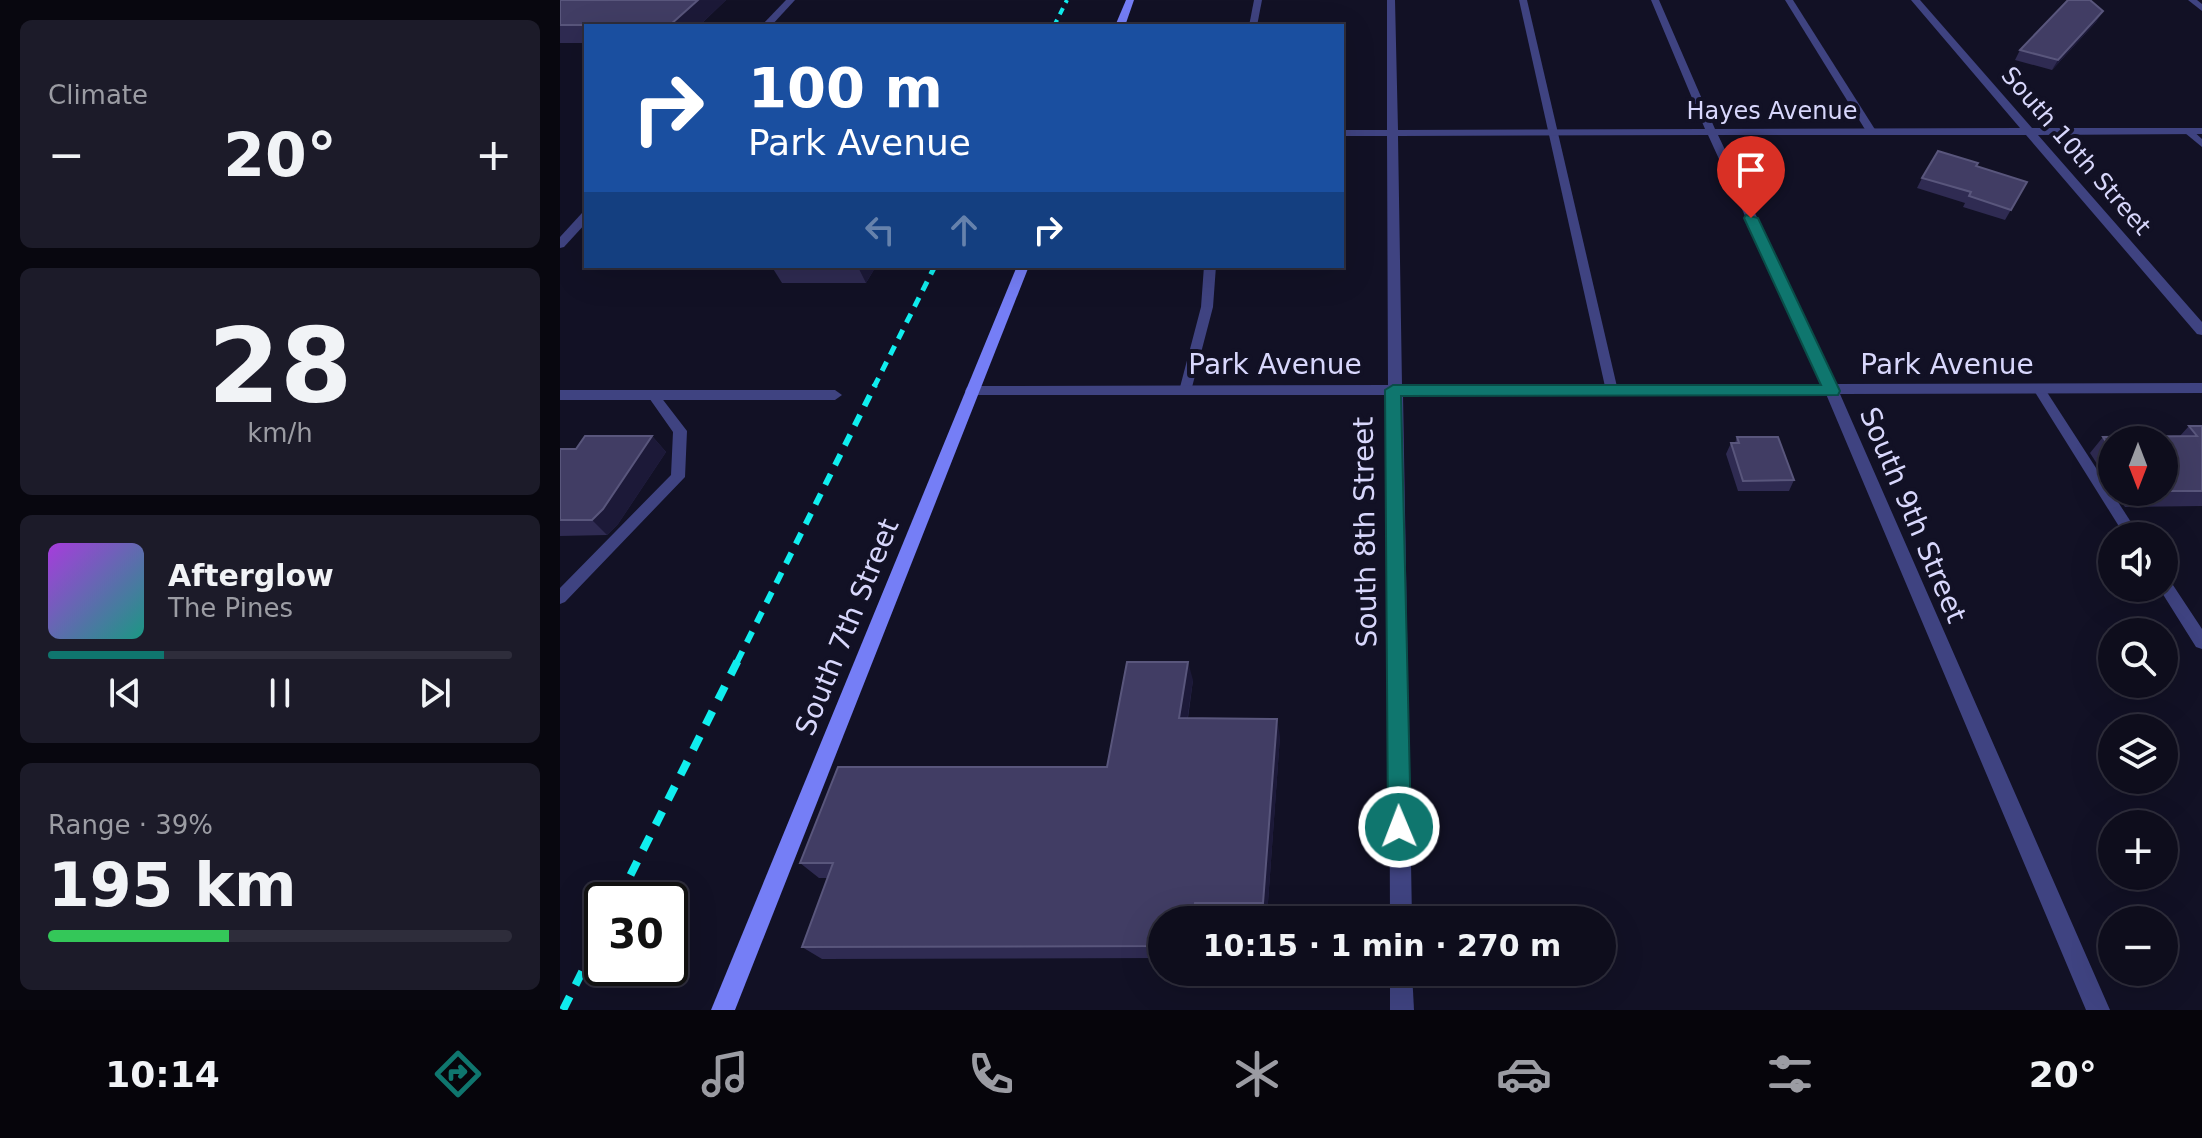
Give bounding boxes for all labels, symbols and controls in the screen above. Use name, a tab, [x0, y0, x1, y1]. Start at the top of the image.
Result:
text: 100 m	[748, 55, 943, 120]
icon: right	[616, 56, 720, 160]
street label: South 10th Street	[1996, 61, 2156, 241]
text: Climate	[48, 80, 148, 110]
street label: Hayes Avenue	[1686, 97, 1858, 125]
text: 20°	[223, 120, 337, 190]
text: Park Avenue	[748, 122, 971, 163]
text: −	[48, 129, 85, 180]
text: +	[475, 129, 512, 180]
pin	[1717, 136, 1785, 218]
icon: arrive	[1729, 148, 1773, 192]
icon: left	[858, 208, 902, 252]
icon: ahead	[942, 208, 986, 252]
icon: right	[1026, 208, 1070, 252]
text: 28	[208, 305, 352, 427]
street label: Park Avenue	[1188, 348, 1362, 381]
street label: Park Avenue	[1860, 348, 2034, 381]
street label: South 9th Street	[1853, 402, 1973, 628]
street label: South 8th Street	[1346, 416, 1384, 648]
text: km/h	[247, 418, 313, 448]
north arrow	[2098, 426, 2178, 506]
map controls	[2098, 426, 2178, 986]
street label: South 7th Street	[788, 514, 906, 740]
button: sound	[2098, 522, 2178, 602]
text: Afterglow	[168, 558, 334, 593]
text: The Pines	[168, 593, 293, 623]
button: search	[2098, 618, 2178, 698]
icon: previous	[103, 671, 147, 715]
icon: pause	[258, 671, 302, 715]
icon: next	[413, 671, 457, 715]
button: layers	[2098, 714, 2178, 794]
position arrow	[1357, 785, 1441, 869]
text: Range · 39%	[48, 810, 213, 840]
button: +	[2098, 810, 2178, 890]
text: 195 km	[48, 850, 297, 920]
speed limit sign: 30	[584, 882, 688, 986]
button: −	[2098, 906, 2178, 986]
text: 10:15 · 1 min · 270 m	[1203, 928, 1561, 963]
icon: directions	[430, 1046, 486, 1102]
icon: music	[697, 1046, 753, 1102]
icon: phone	[963, 1046, 1019, 1102]
icon: climate	[1229, 1046, 1285, 1102]
icon: car	[1496, 1046, 1552, 1102]
icon: filters	[1762, 1046, 1818, 1102]
text: 10:14	[105, 1054, 220, 1095]
text: 20°	[2029, 1054, 2097, 1095]

